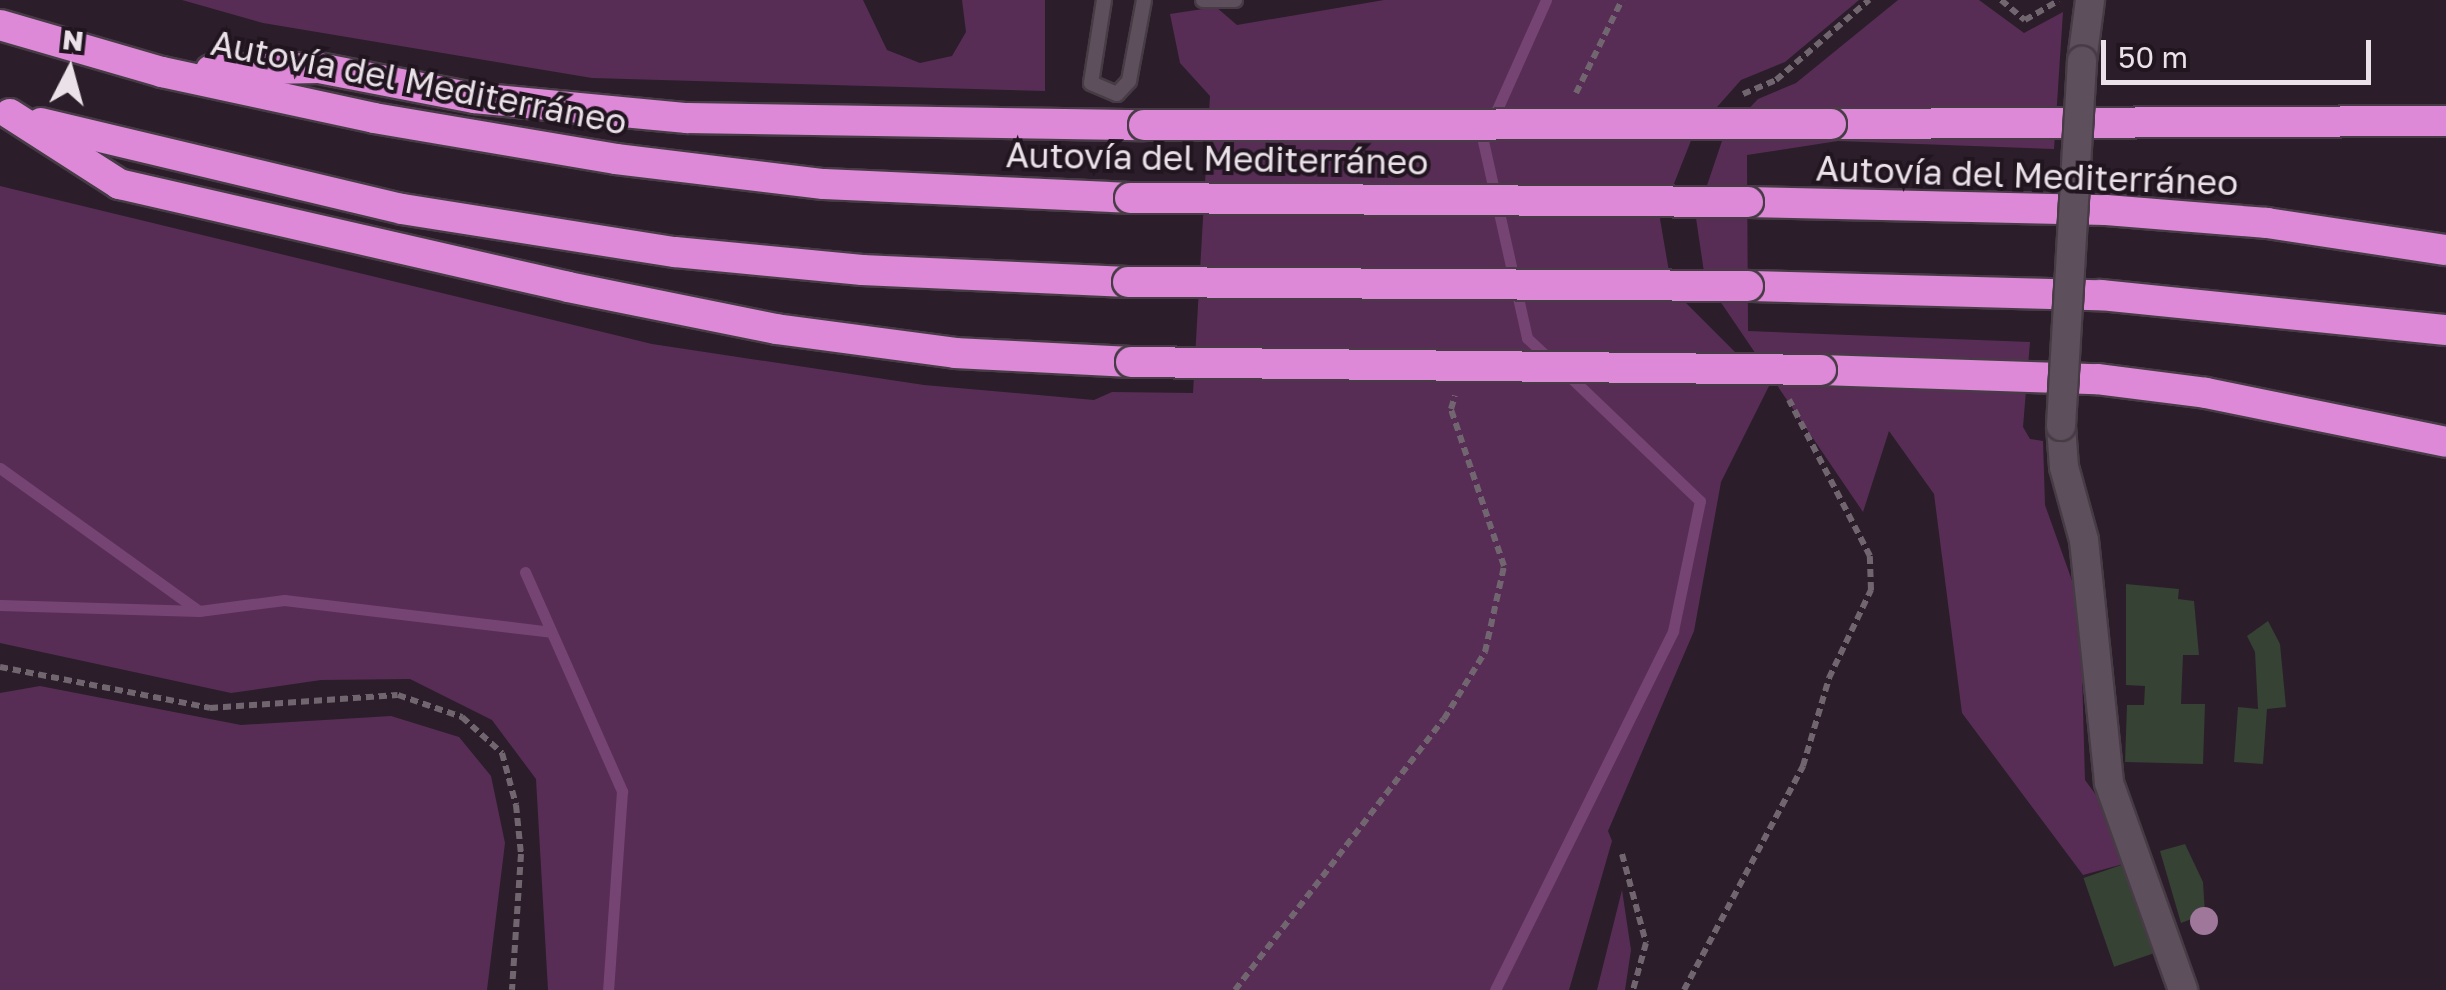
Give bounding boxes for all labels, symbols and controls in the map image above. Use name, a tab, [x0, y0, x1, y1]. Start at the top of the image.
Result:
north arrow	[20, 20, 120, 120]
scale bar	[2106, 20, 2376, 82]
street label: Autovía del Mediterráneo	[208, 21, 630, 143]
text: N	[61, 22, 85, 57]
text: 50 m	[2118, 39, 2188, 75]
street label: Autovía del Mediterráneo	[1005, 133, 1429, 183]
street label: Autovía del Mediterráneo	[1815, 147, 2239, 203]

